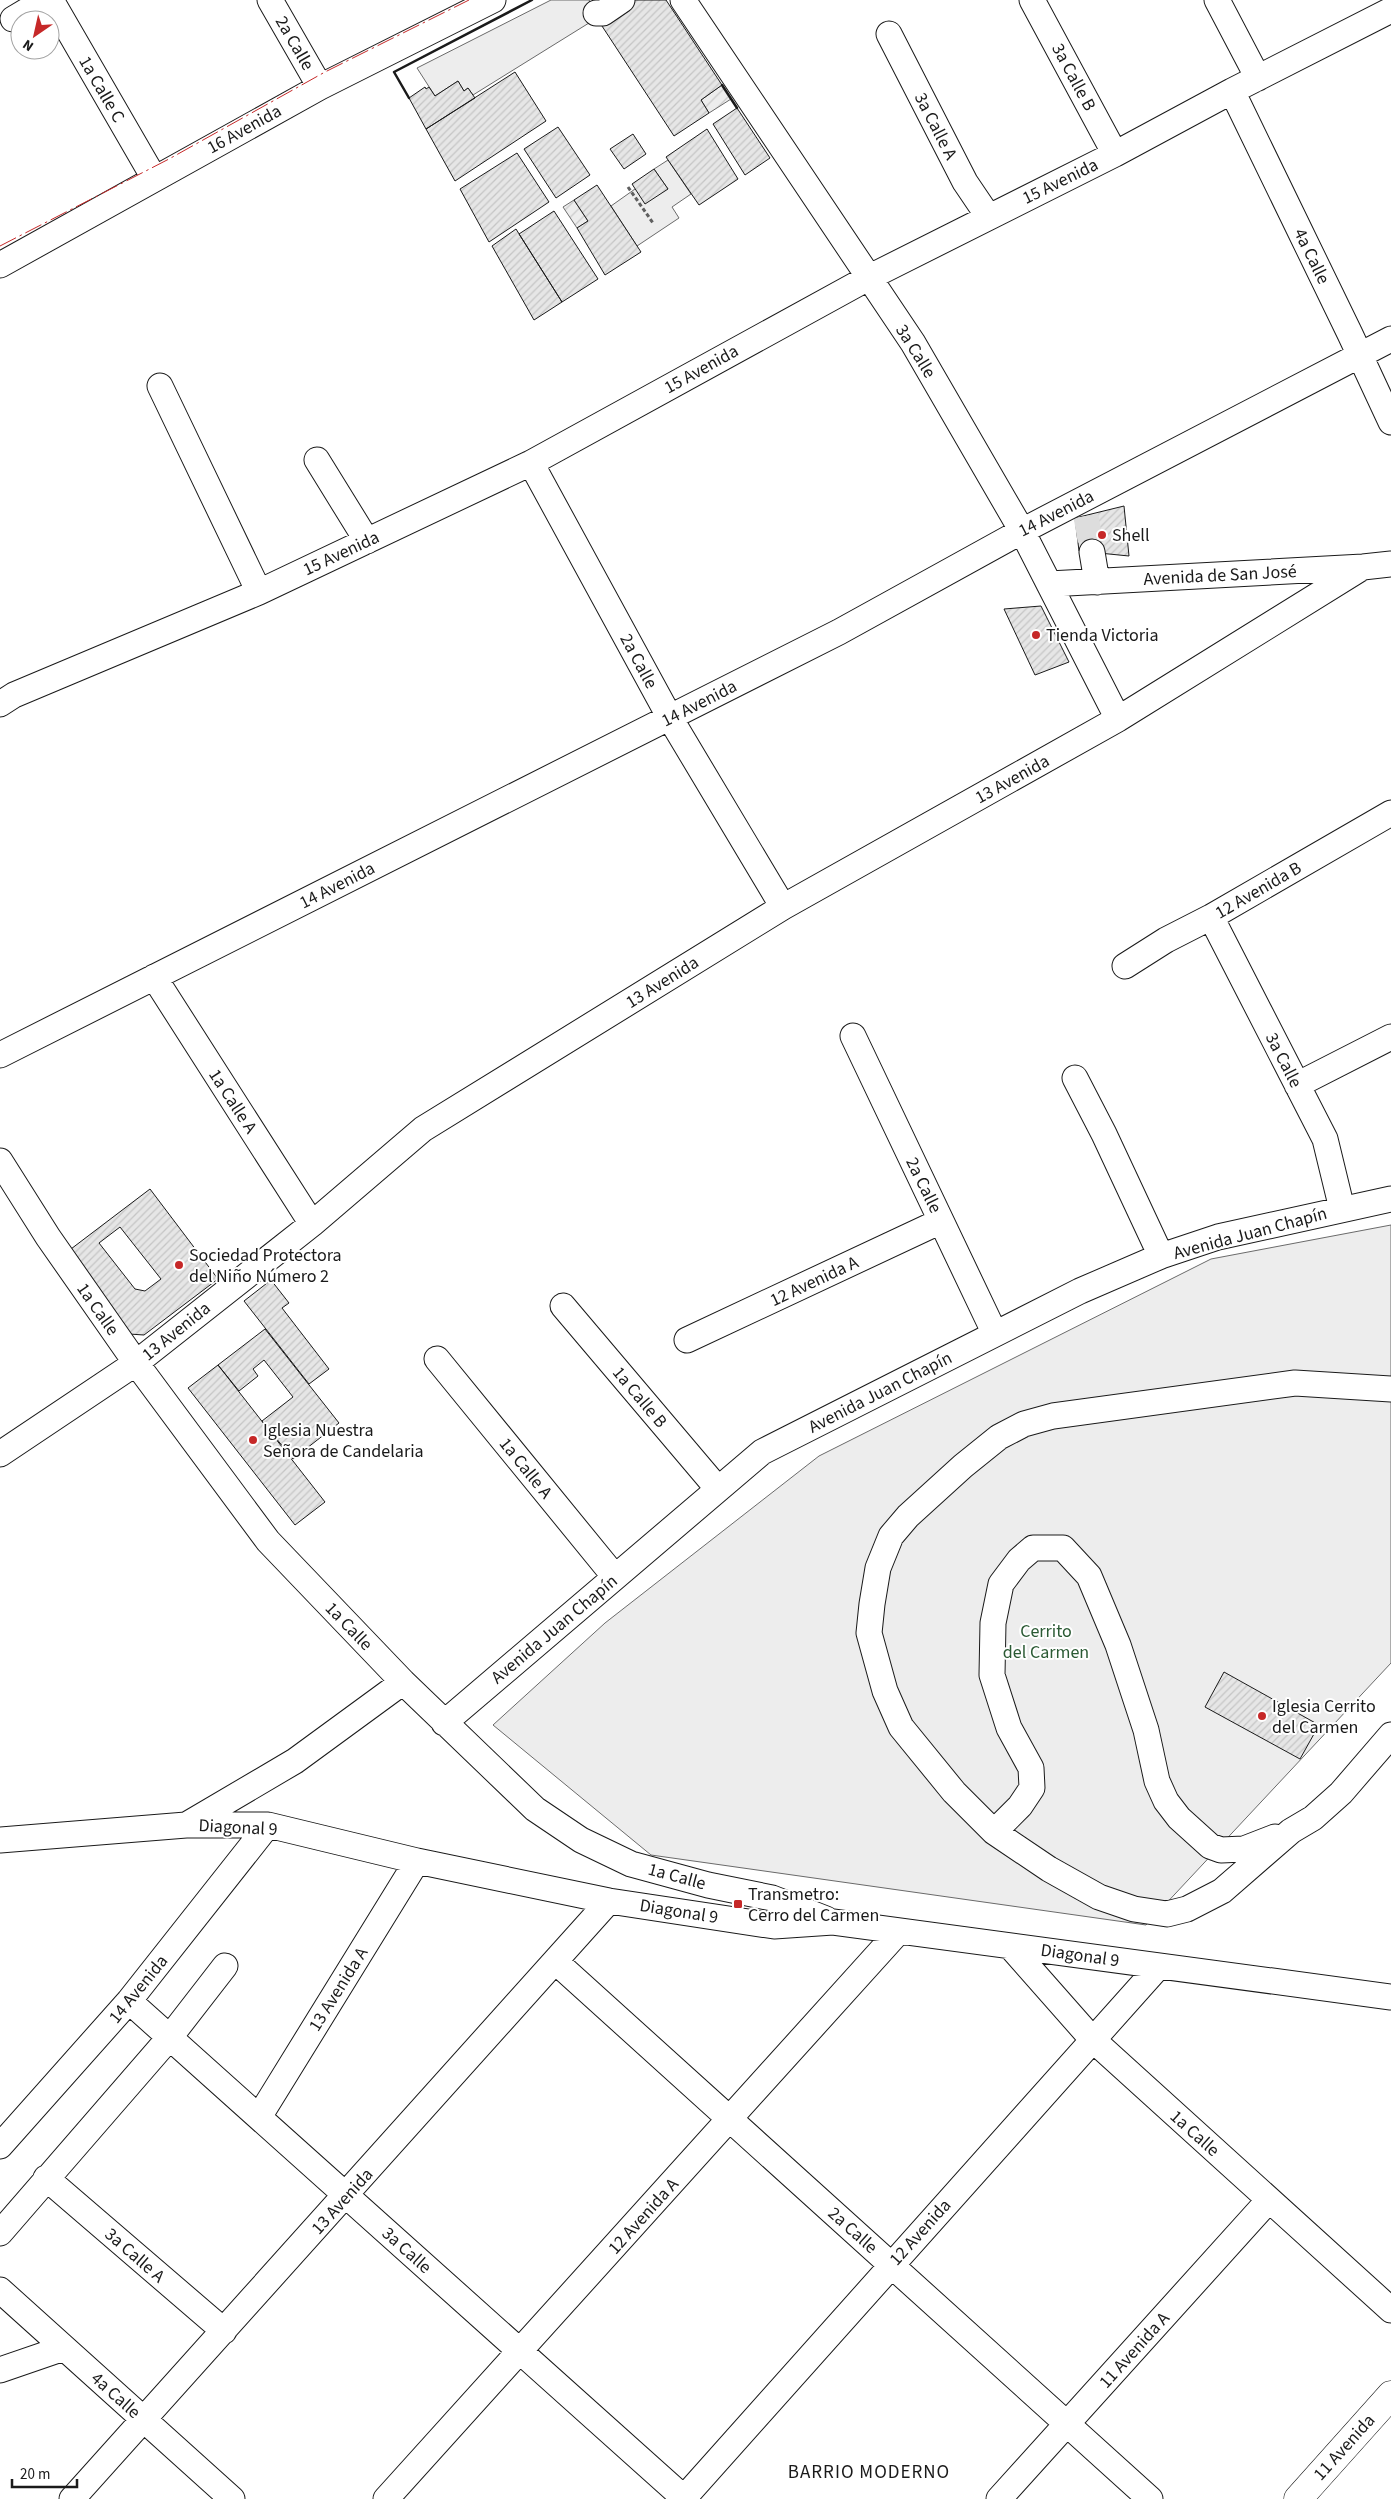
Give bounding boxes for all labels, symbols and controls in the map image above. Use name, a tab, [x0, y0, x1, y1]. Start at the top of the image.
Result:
north arrow	[10, 10, 60, 60]
street label: 2a Calle	[269, 11, 320, 75]
text: N	[19, 34, 38, 56]
street label: 3a Calle B	[1045, 39, 1102, 115]
street label: 1a Calle C	[72, 51, 131, 127]
street label: 3a Calle A	[908, 88, 963, 164]
street label: 16 Avenida	[202, 99, 286, 160]
street label: 15 Avenida	[1018, 152, 1102, 211]
street label: 4a Calle	[1287, 224, 1336, 288]
street label: 3a Calle	[889, 320, 942, 383]
street label: 15 Avenida	[659, 339, 743, 400]
street label: 14 Avenida	[1014, 484, 1098, 543]
place label: Shell	[1112, 523, 1150, 548]
street label: 15 Avenida	[299, 525, 384, 582]
marker: Shell	[1096, 529, 1108, 541]
street label: Avenida de San José	[1143, 559, 1297, 592]
place label: Tienda Victoria	[1046, 623, 1159, 648]
street label: 2a Calle	[614, 629, 663, 693]
marker: Tienda Victoria	[1030, 629, 1042, 641]
street label: 14 Avenida	[657, 674, 741, 733]
street label: 13 Avenida	[970, 749, 1054, 810]
street label: 14 Avenida	[295, 856, 379, 915]
street label: 12 Avenida B	[1210, 856, 1306, 925]
street label: 13 Avenida	[621, 950, 704, 1015]
street label: 3a Calle	[1259, 1028, 1308, 1092]
street label: 1a Calle A	[202, 1064, 263, 1139]
street label: 2a Calle	[899, 1153, 948, 1217]
street label: Avenida Juan Chapín	[1170, 1201, 1330, 1266]
place label: Sociedad Protectora del Niño Número 2	[189, 1243, 342, 1289]
street label: 12 Avenida A	[766, 1250, 863, 1313]
marker: Sociedad Protectora del Niño Número 2	[173, 1259, 185, 1271]
street label: 1a Calle	[70, 1278, 125, 1341]
street label: 13 Avenida	[137, 1296, 216, 1367]
street label: Avenida Juan Chapín	[804, 1345, 956, 1439]
street label: 1a Calle B	[606, 1361, 673, 1433]
place label: Iglesia Nuestra Señora de Candelaria	[263, 1418, 424, 1464]
street label: 1a Calle A	[493, 1432, 558, 1505]
marker: Iglesia Nuestra Señora de Candelaria	[247, 1434, 259, 1446]
street label: Avenida Juan Chapín	[486, 1569, 623, 1690]
street label: 1a Calle	[319, 1596, 378, 1656]
park label: Cerrito del Carmen	[1003, 1619, 1089, 1665]
place label: Iglesia Cerrito del Carmen	[1272, 1694, 1376, 1740]
marker: Iglesia Cerrito del Carmen	[1256, 1710, 1268, 1722]
street label: Diagonal 9	[198, 1813, 278, 1842]
street label: 1a Calle	[645, 1857, 709, 1896]
place label: Transmetro: Cerro del Carmen	[748, 1882, 879, 1928]
street label: Diagonal 9	[638, 1893, 720, 1930]
marker: Transmetro: Cerro del Carmen	[732, 1898, 744, 1910]
street label: Diagonal 9	[1039, 1938, 1121, 1973]
street label: 13 Avenida A	[303, 1942, 374, 2036]
street label: 14 Avenida	[103, 1950, 174, 2029]
street label: 1a Calle	[1164, 2104, 1225, 2162]
street label: 13 Avenida	[306, 2163, 379, 2240]
street label: 12 Avenida A	[602, 2172, 685, 2260]
street label: 12 Avenida	[884, 2194, 957, 2271]
street label: 2a Calle	[822, 2201, 883, 2259]
street label: 3a Calle	[376, 2221, 437, 2279]
street label: 3a Calle A	[99, 2222, 170, 2289]
street label: 11 Avenida A	[1093, 2306, 1176, 2394]
street label: 4a Calle	[85, 2366, 146, 2424]
street label: 11 Avenida	[1308, 2409, 1381, 2486]
scale bar	[12, 2456, 78, 2488]
district label: BARRIO MODERNO	[788, 2459, 950, 2486]
text: 20 m	[20, 2464, 50, 2485]

